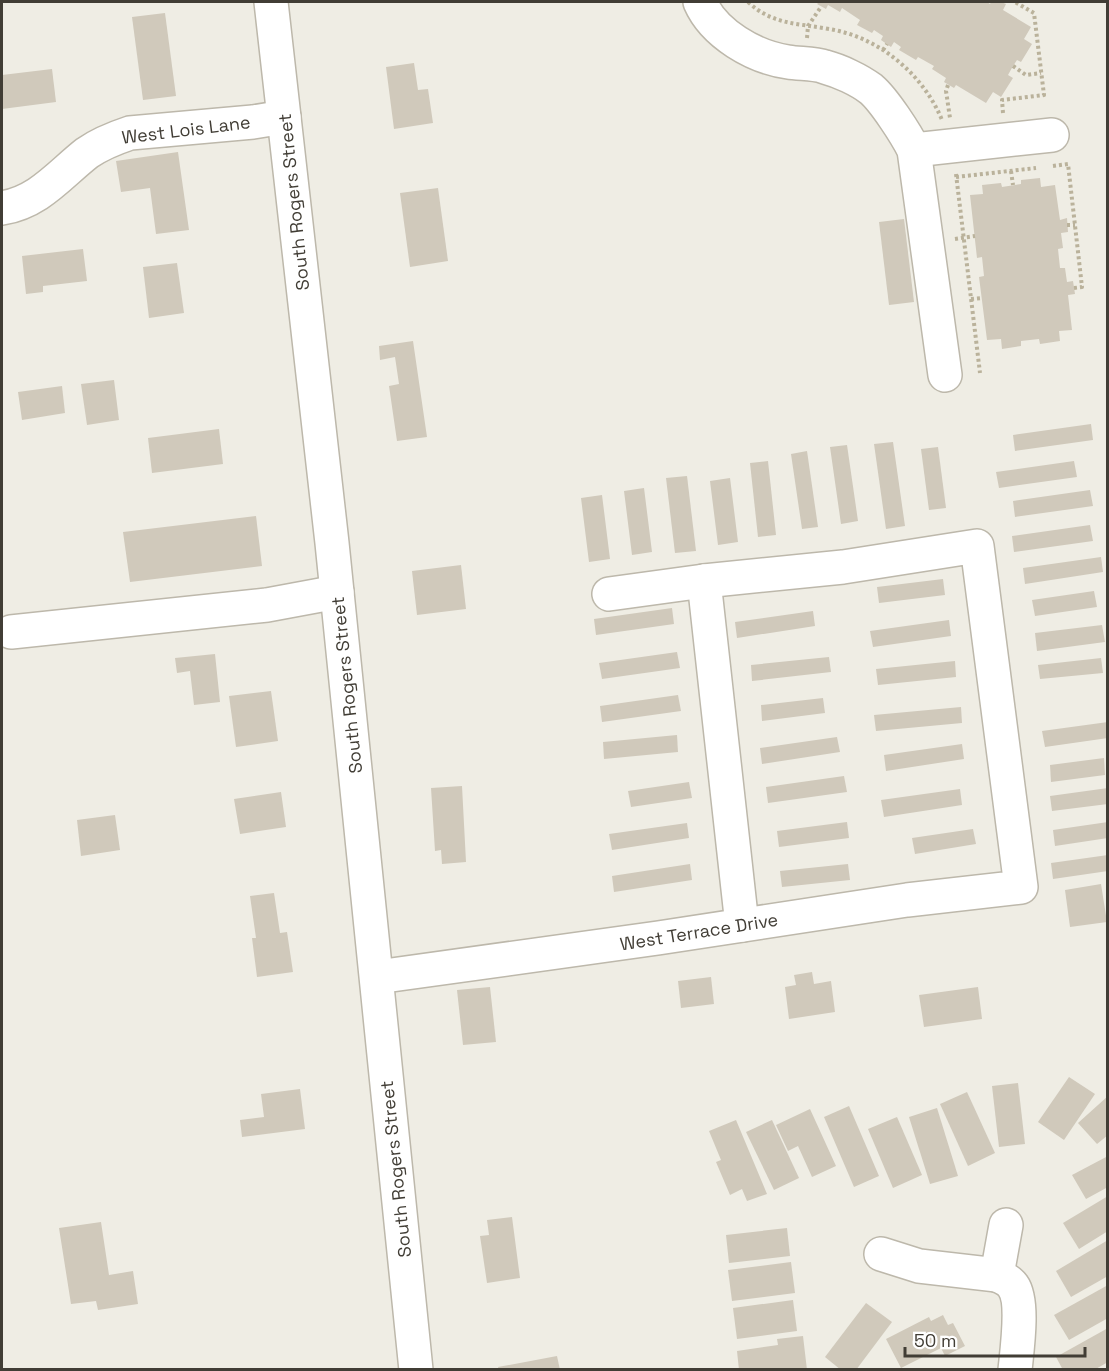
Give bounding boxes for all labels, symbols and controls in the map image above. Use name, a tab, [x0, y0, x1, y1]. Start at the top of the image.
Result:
street label: West Lois Lane	[120, 110, 252, 149]
street label: South Rogers Street	[273, 113, 314, 292]
street label: South Rogers Street	[326, 596, 367, 775]
street label: West Terrace Drive	[618, 908, 780, 955]
street label: South Rogers Street	[375, 1080, 416, 1259]
scale bar	[905, 1320, 1085, 1358]
text: 50 m	[914, 1329, 956, 1352]

